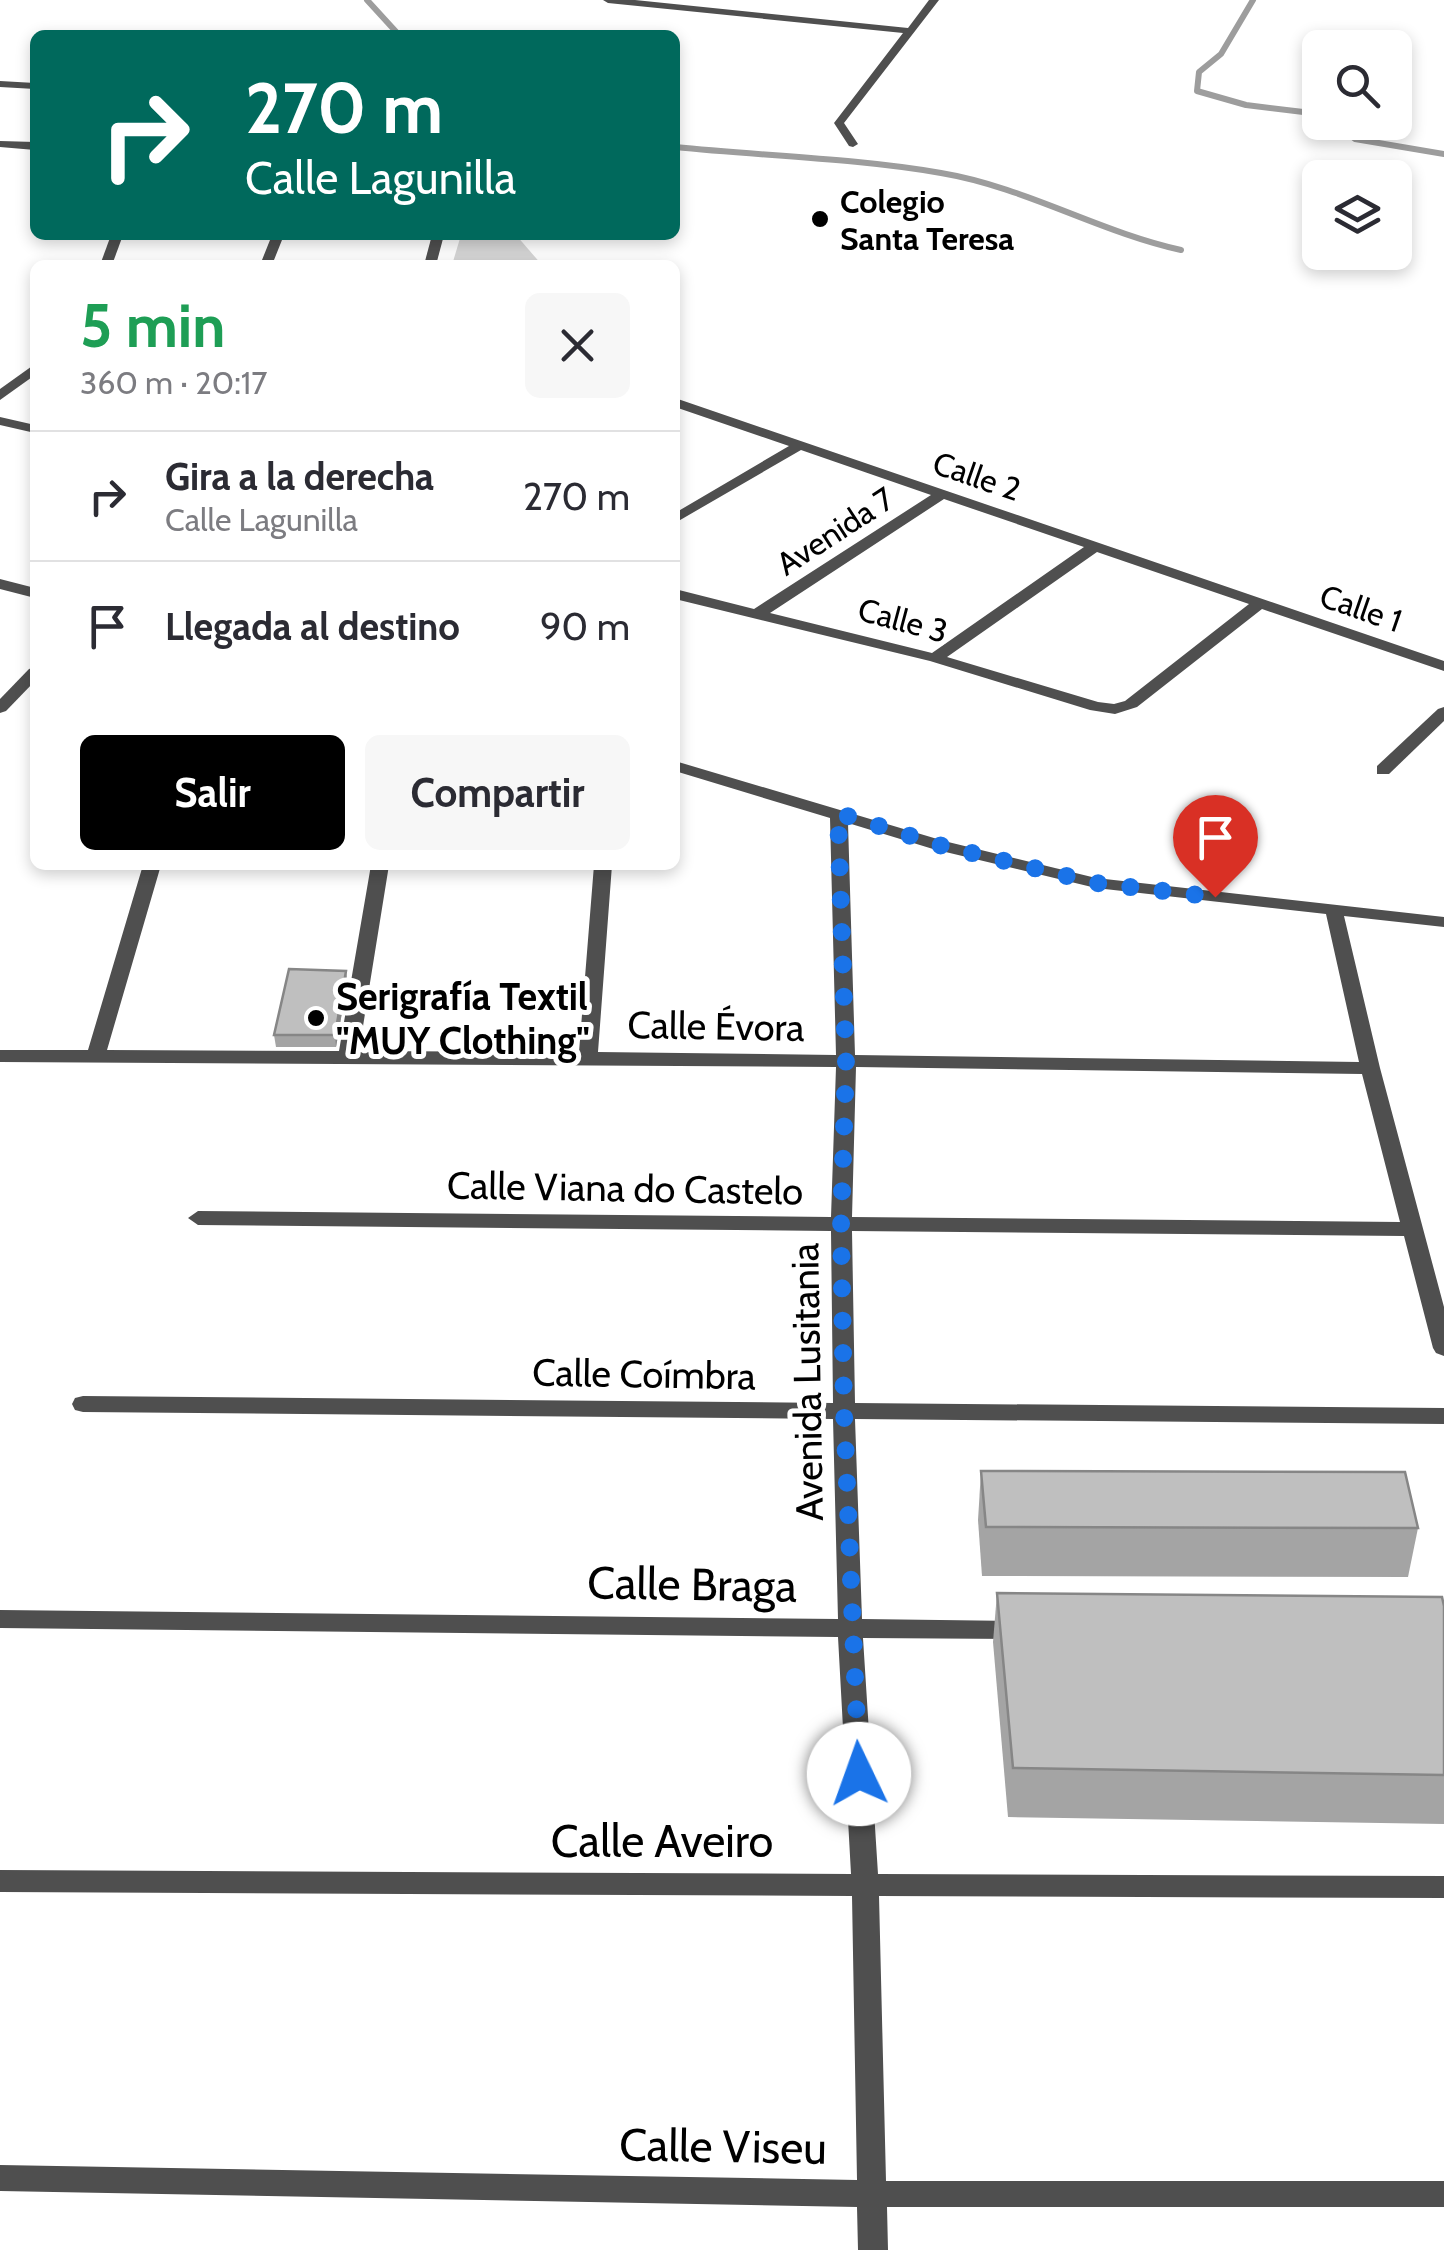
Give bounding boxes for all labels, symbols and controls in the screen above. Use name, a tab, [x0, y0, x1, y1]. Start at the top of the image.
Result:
map controls	[1302, 30, 1412, 270]
button: search	[1302, 30, 1412, 140]
text: 270 m	[245, 65, 443, 151]
icon: right	[80, 70, 210, 200]
text: Calle Lagunilla	[245, 151, 516, 205]
button: layers	[1302, 160, 1412, 270]
place label: Colegio Santa Teresa	[840, 182, 1014, 258]
marker: Colegio Santa Teresa	[809, 208, 831, 230]
text: 5 min	[80, 289, 225, 362]
button: close	[525, 293, 630, 398]
text: 360 m · 20:17	[80, 363, 267, 402]
street label: Calle 2	[928, 443, 1026, 509]
text: Gira a la derecha	[165, 453, 434, 500]
icon: right	[80, 469, 135, 524]
text: 270 m	[523, 473, 630, 520]
street label: Avenida 7	[769, 479, 901, 583]
text: Calle Lagunilla	[165, 500, 358, 539]
street label: Calle 1	[1315, 576, 1407, 640]
street label: Calle 3	[854, 589, 952, 651]
icon: arrive	[80, 599, 135, 654]
text: Llegada al destino	[165, 603, 460, 650]
text: 90 m	[540, 603, 630, 650]
button: Salir	[80, 735, 345, 850]
button: Compartir	[365, 735, 630, 850]
pin	[1173, 795, 1258, 898]
icon: arrive	[1188, 810, 1243, 865]
place label: Serigrafía Textil "MUY Clothing"	[336, 973, 590, 1064]
street label: Calle Évora	[627, 1001, 805, 1051]
marker: Serigrafía Textil "MUY Clothing"	[305, 1007, 327, 1029]
street label: Calle Viana do Castelo	[446, 1161, 804, 1215]
street label: Avenida Lusitania	[781, 1243, 833, 1521]
street label: Calle Coímbra	[532, 1349, 756, 1399]
street label: Calle Braga	[587, 1555, 798, 1613]
position arrow	[807, 1722, 911, 1826]
street label: Calle Aveiro	[551, 1814, 773, 1868]
street label: Calle Viseu	[619, 2117, 827, 2175]

